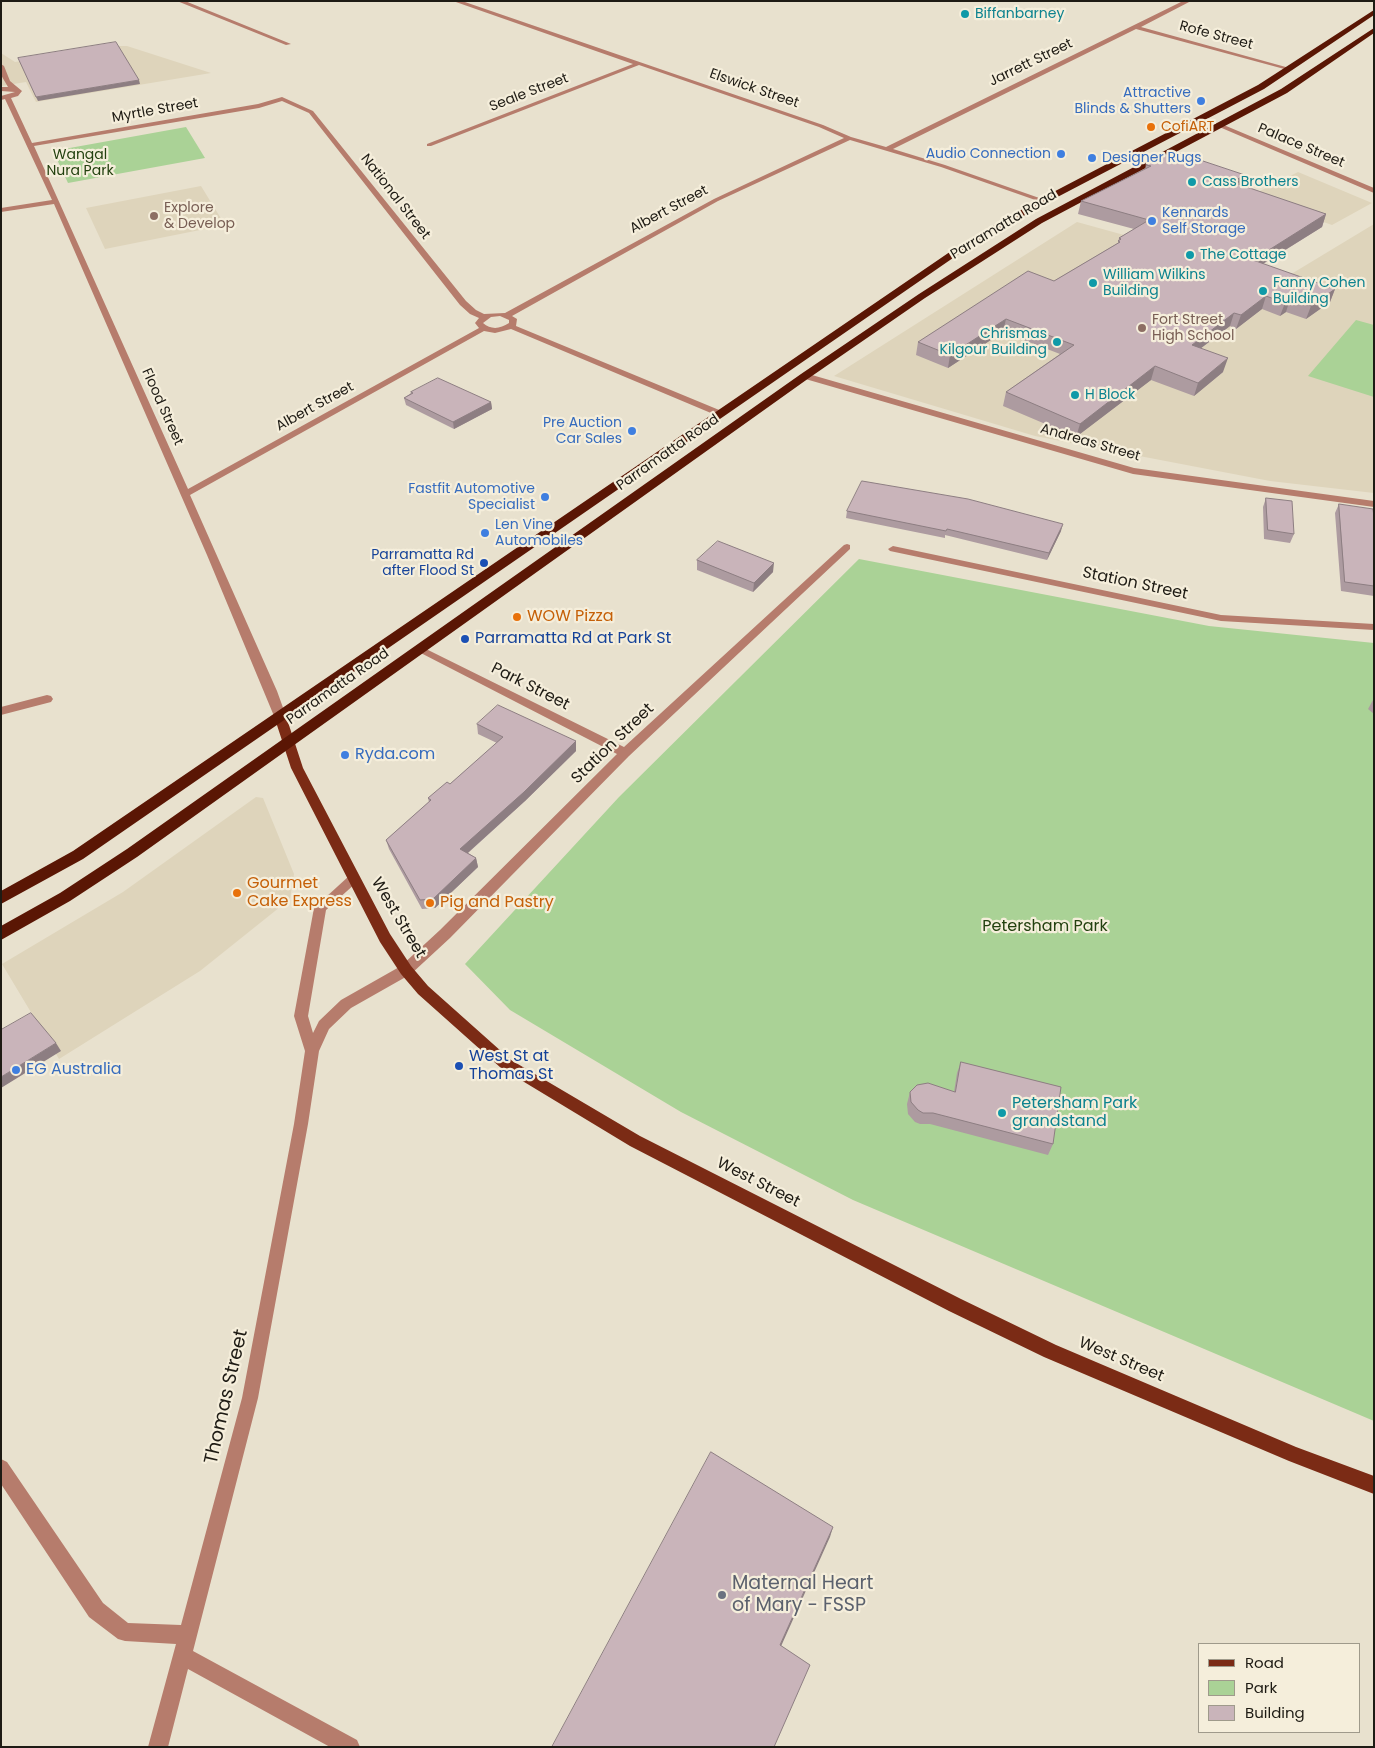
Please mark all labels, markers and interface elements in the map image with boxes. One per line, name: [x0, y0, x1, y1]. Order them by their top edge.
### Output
place label: Biffanbarney: [975, 6, 1064, 22]
marker: Biffanbarney: [959, 8, 971, 20]
street label: Rofe Street: [1177, 18, 1255, 54]
street label: Jarrett Street: [986, 36, 1076, 90]
street label: Elswick Street: [707, 66, 801, 112]
street label: Seale Street: [487, 70, 571, 116]
place label: Attractive Blinds & Shutters: [1074, 85, 1191, 118]
street label: Myrtle Street: [111, 95, 199, 127]
marker: Attractive Blinds & Shutters: [1195, 95, 1207, 107]
place label: CofiART: [1161, 119, 1214, 135]
street label: Palace Street: [1255, 120, 1347, 172]
marker: CofiART: [1145, 121, 1157, 133]
place label: Audio Connection: [926, 146, 1051, 162]
park label: Wangal Nura Park: [46, 147, 114, 180]
marker: Audio Connection: [1055, 148, 1067, 160]
place label: Designer Rugs: [1102, 150, 1202, 166]
street label: National Street: [357, 151, 433, 243]
marker: Designer Rugs: [1086, 152, 1098, 164]
place label: Cass Brothers: [1202, 174, 1299, 190]
marker: Cass Brothers: [1186, 176, 1198, 188]
street label: Albert Street: [627, 182, 711, 238]
street label: Parramatta Road: [948, 187, 1060, 263]
place label: Explore & Develop: [164, 200, 235, 232]
place label: Kennards Self Storage: [1162, 205, 1246, 238]
marker: Explore & Develop: [148, 210, 160, 222]
marker: Kennards Self Storage: [1146, 215, 1158, 227]
place label: The Cottage: [1200, 247, 1287, 263]
marker: The Cottage: [1184, 249, 1196, 261]
place label: William Wilkins Building: [1103, 267, 1206, 300]
place label: Fanny Cohen Building: [1273, 275, 1365, 308]
marker: William Wilkins Building: [1087, 277, 1099, 289]
marker: Fanny Cohen Building: [1257, 285, 1269, 297]
place label: Fort Street High School: [1152, 312, 1234, 344]
marker: Fort Street High School: [1136, 322, 1148, 334]
place label: Chrismas Kilgour Building: [940, 326, 1047, 358]
marker: Chrismas Kilgour Building: [1051, 336, 1063, 348]
street label: Flood Street: [138, 366, 186, 448]
street label: Albert Street: [273, 379, 357, 435]
place label: H Block: [1085, 387, 1135, 403]
marker: H Block: [1069, 389, 1081, 401]
street label: Parramatta Road: [614, 411, 722, 495]
place label: Pre Auction Car Sales: [543, 415, 622, 448]
street label: Andreas Street: [1038, 421, 1142, 465]
marker: Pre Auction Car Sales: [626, 425, 638, 437]
place label: Fastfit Automotive Specialist: [408, 481, 535, 514]
marker: Fastfit Automotive Specialist: [539, 491, 551, 503]
place label: Len Vine Automobiles: [495, 517, 583, 550]
marker: Len Vine Automobiles: [479, 527, 491, 539]
place label: Parramatta Rd after Flood St: [371, 547, 474, 580]
marker: Parramatta Rd after Flood St: [478, 557, 490, 569]
street label: Station Street: [1080, 563, 1190, 605]
place label: WOW Pizza: [527, 607, 614, 627]
marker: WOW Pizza: [511, 611, 523, 623]
place label: Parramatta Rd at Park St: [475, 629, 671, 649]
marker: Parramatta Rd at Park St: [459, 633, 471, 645]
street label: Parramatta Road: [284, 645, 392, 729]
street label: Park Street: [488, 659, 572, 715]
street label: Station Street: [568, 700, 658, 788]
place label: Ryda.com: [355, 745, 435, 765]
marker: Ryda.com: [339, 749, 351, 761]
place label: Gourmet Cake Express: [247, 874, 352, 912]
street label: West Street: [366, 874, 430, 962]
marker: Gourmet Cake Express: [231, 887, 243, 899]
place label: Pig and Pastry: [440, 893, 554, 913]
marker: Pig and Pastry: [424, 897, 436, 909]
park label: Petersham Park: [982, 917, 1108, 937]
place label: West St at Thomas St: [469, 1047, 553, 1085]
place label: EG Australia: [26, 1060, 122, 1080]
marker: West St at Thomas St: [453, 1060, 465, 1072]
marker: EG Australia: [10, 1064, 22, 1076]
place label: Petersham Park grandstand: [1012, 1094, 1137, 1132]
marker: Petersham Park grandstand: [996, 1107, 1008, 1119]
street label: West Street: [713, 1154, 803, 1212]
street label: Thomas Street: [200, 1327, 254, 1467]
street label: West Street: [1075, 1333, 1167, 1387]
place label: Maternal Heart of Mary - FSSP: [732, 1573, 874, 1617]
marker: Maternal Heart of Mary - FSSP: [716, 1589, 728, 1601]
legend: [1198, 1643, 1360, 1733]
text: Road: [1245, 1652, 1284, 1673]
text: Park: [1245, 1677, 1277, 1698]
text: Building: [1245, 1702, 1305, 1723]

